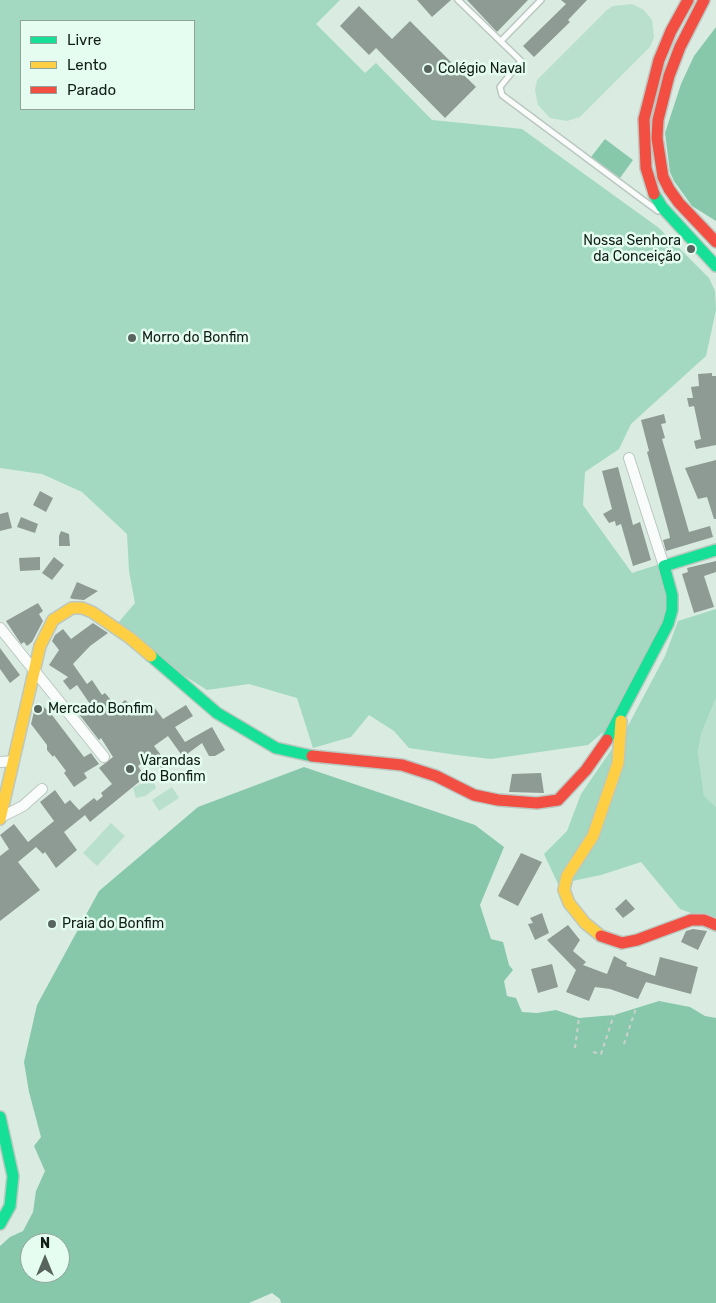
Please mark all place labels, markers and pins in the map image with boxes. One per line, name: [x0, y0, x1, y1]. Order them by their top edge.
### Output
place label: Colégio Naval: [438, 61, 526, 77]
marker: Colégio Naval: [422, 63, 434, 75]
place label: Nossa Senhora da Conceição: [583, 233, 681, 266]
marker: Nossa Senhora da Conceição: [685, 243, 697, 255]
place label: Morro do Bonfim: [142, 330, 249, 346]
marker: Morro do Bonfim: [126, 332, 138, 344]
place label: Mercado Bonfim: [48, 701, 153, 717]
marker: Mercado Bonfim: [32, 703, 44, 715]
place label: Varandas do Bonfim: [140, 753, 206, 786]
marker: Varandas do Bonfim: [124, 763, 136, 775]
place label: Praia do Bonfim: [62, 916, 164, 932]
marker: Praia do Bonfim: [46, 918, 58, 930]

